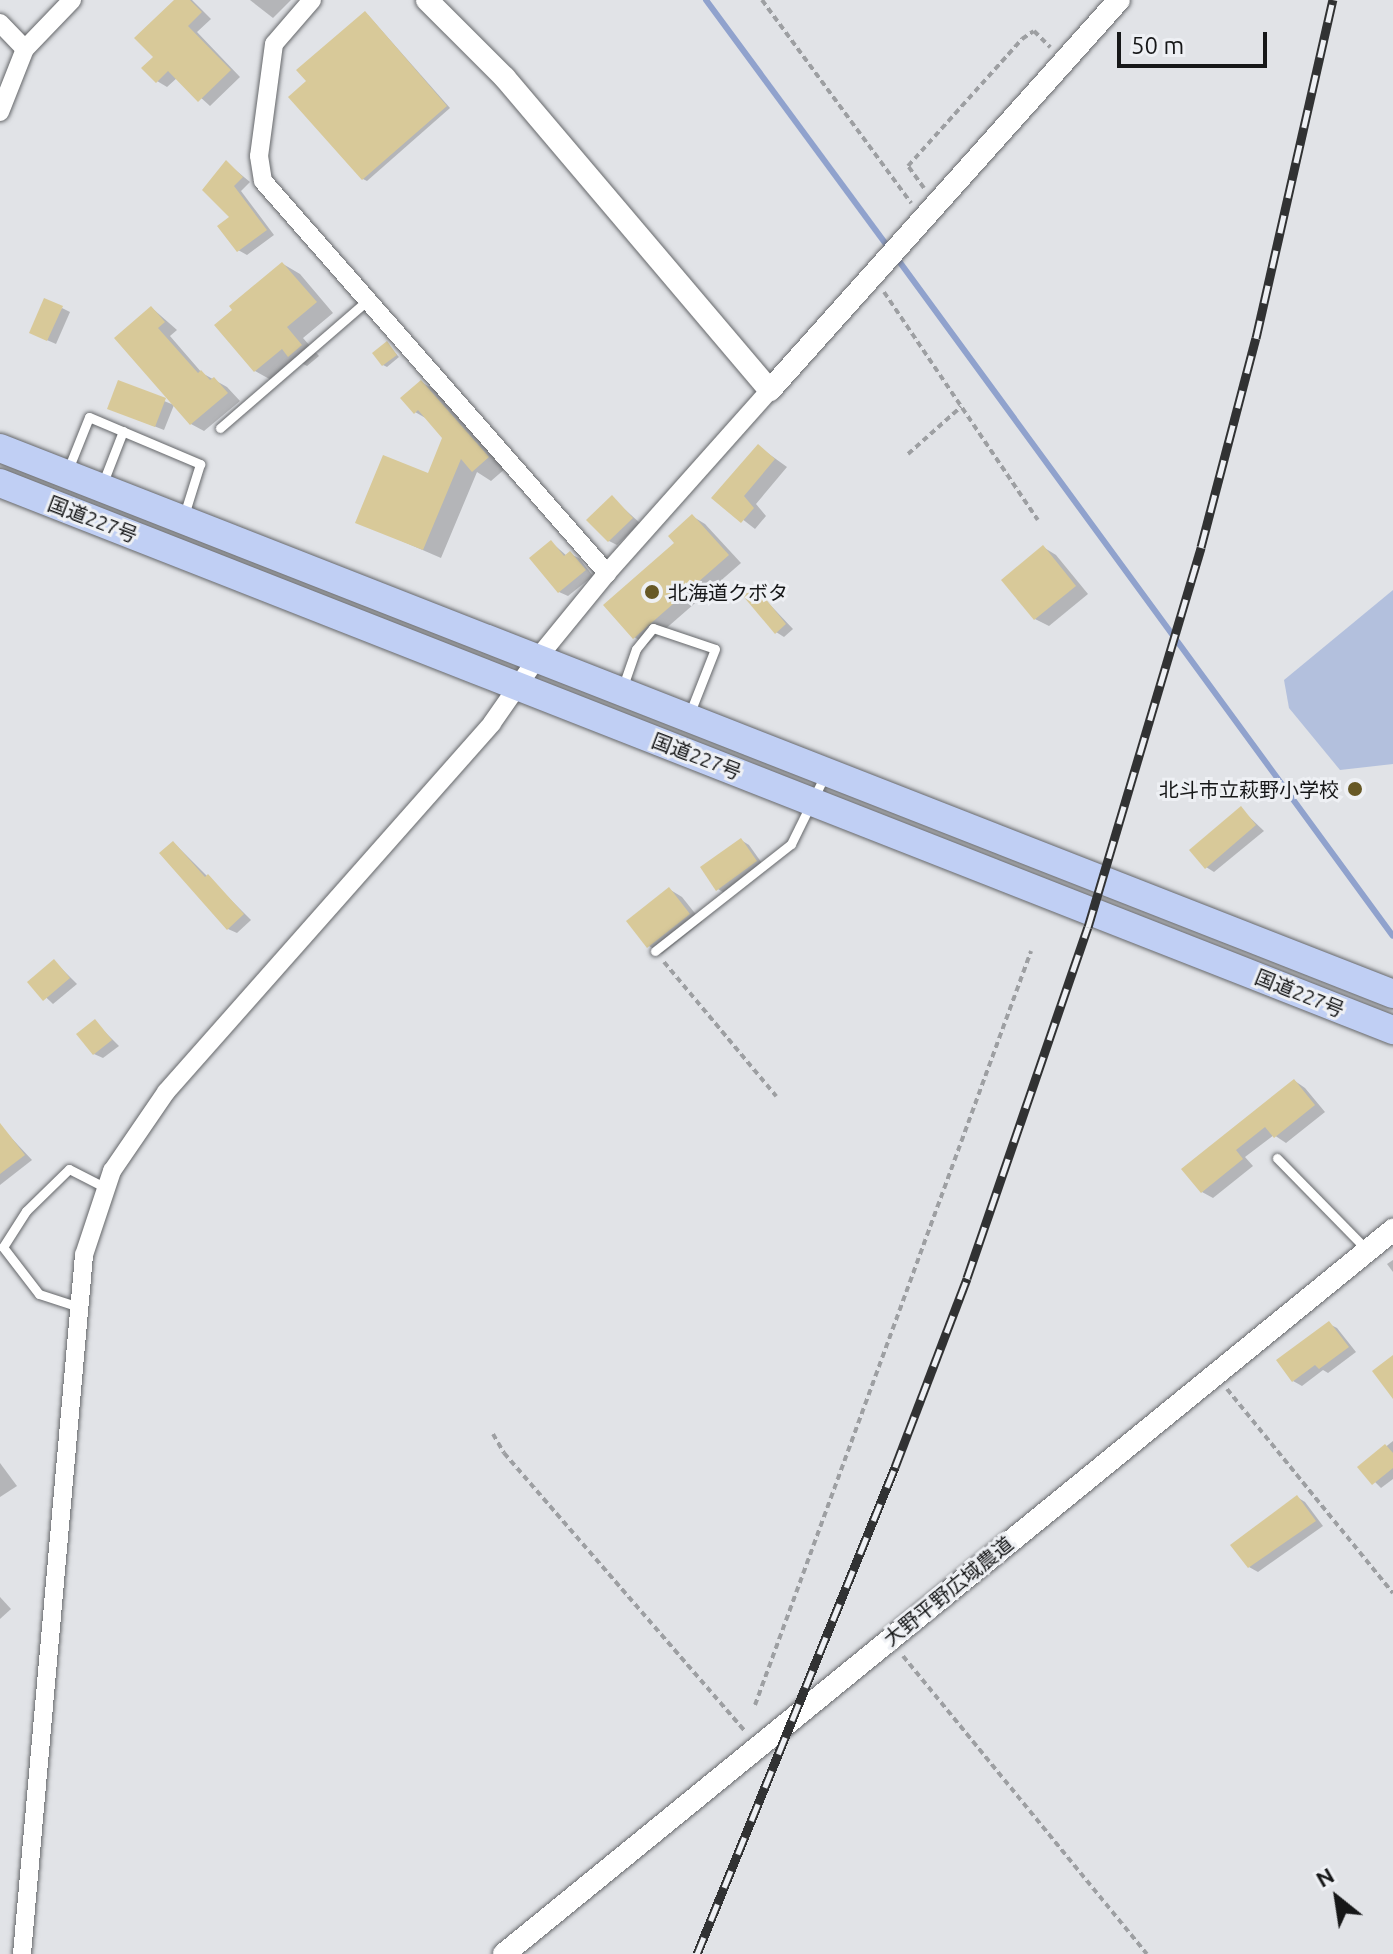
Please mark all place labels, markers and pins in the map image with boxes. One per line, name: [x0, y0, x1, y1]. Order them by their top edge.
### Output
place label: 北海道クボタ: [668, 580, 788, 604]
marker: 北海道クボタ: [643, 583, 661, 601]
place label: 北斗市立萩野小学校: [1159, 777, 1339, 801]
marker: 北斗市立萩野小学校: [1346, 780, 1364, 798]

